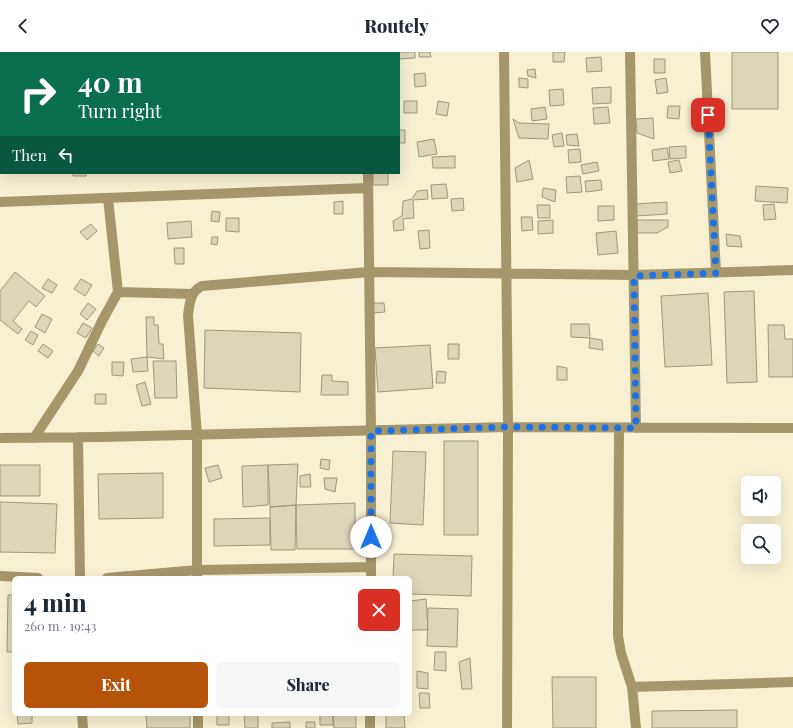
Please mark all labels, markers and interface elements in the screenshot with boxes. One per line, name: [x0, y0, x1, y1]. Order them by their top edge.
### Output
text: Routely: [364, 14, 429, 38]
icon: back: [12, 15, 34, 37]
icon: heart: [759, 15, 781, 37]
text: 40 m: [78, 63, 143, 100]
icon: right: [12, 68, 64, 120]
pin: [691, 98, 725, 132]
text: Turn right: [78, 99, 161, 123]
icon: arrive: [697, 104, 719, 126]
icon: left: [55, 144, 77, 166]
text: Then: [12, 145, 47, 165]
map controls: [741, 476, 781, 564]
button: sound: [741, 476, 781, 516]
position arrow: [350, 516, 392, 558]
button: search: [741, 524, 781, 564]
text: 4 min: [24, 586, 87, 618]
button: close: [358, 589, 400, 631]
text: 260 m · 19:43: [24, 617, 96, 634]
button: Exit: [24, 662, 208, 708]
button: Share: [216, 662, 400, 708]

